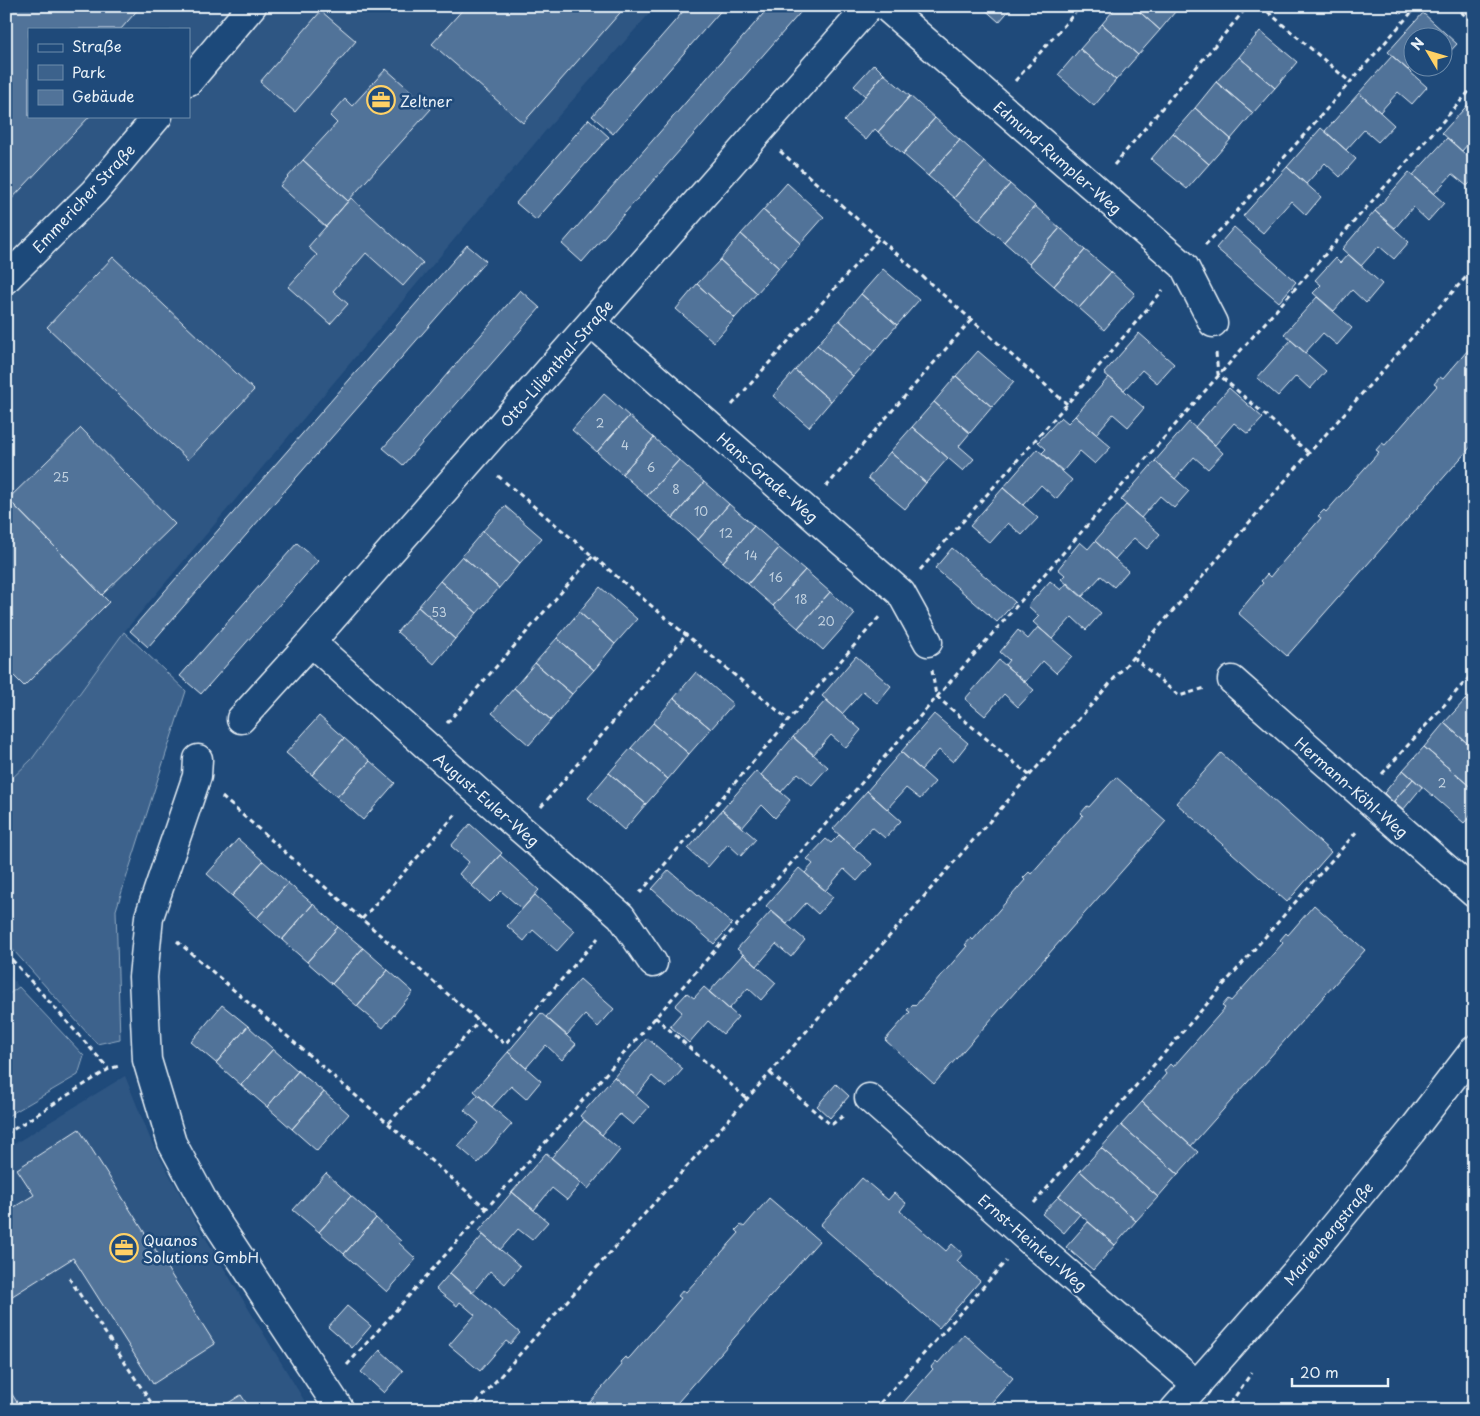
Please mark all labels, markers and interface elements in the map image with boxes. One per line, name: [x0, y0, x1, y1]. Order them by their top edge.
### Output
legend: [28, 28, 190, 118]
north arrow: [1402, 28, 1452, 78]
text: N: [1406, 33, 1429, 55]
text: Straße: [72, 34, 122, 57]
text: Park: [72, 60, 106, 83]
text: Gebäude: [72, 84, 134, 107]
office icon: Zeltner: [366, 85, 396, 115]
place label: Zeltner: [400, 89, 452, 112]
street label: Edmund-Rumpler-Weg: [989, 95, 1127, 219]
street label: Emmericher Straße: [26, 138, 140, 258]
street label: Otto-Lilienthal-Straße: [494, 294, 618, 432]
house number: 2: [596, 414, 604, 432]
street label: Hans-Grade-Weg: [712, 426, 824, 528]
house number: 4: [621, 436, 629, 454]
house number: 6: [647, 458, 655, 476]
house number: 25: [53, 468, 69, 486]
house number: 8: [672, 480, 680, 498]
house number: 10: [694, 502, 708, 520]
house number: 12: [719, 524, 733, 542]
house number: 14: [744, 546, 758, 564]
house number: 16: [769, 568, 783, 586]
house number: 18: [795, 590, 807, 608]
house number: 53: [431, 603, 447, 621]
house number: 20: [817, 612, 835, 630]
street label: Hermann-Köhl-Weg: [1290, 731, 1414, 843]
street label: August-Euler-Weg: [429, 747, 545, 851]
house number: 2: [1438, 774, 1446, 792]
street label: Marienbergstraße: [1278, 1176, 1378, 1290]
street label: Ernst-Heinkel-Weg: [973, 1188, 1093, 1296]
place label: Quanos Solutions GmbH: [143, 1228, 259, 1268]
office icon: Quanos Solutions GmbH: [109, 1233, 139, 1263]
scale bar: [1292, 1356, 1389, 1388]
text: 20 m: [1300, 1360, 1339, 1383]

